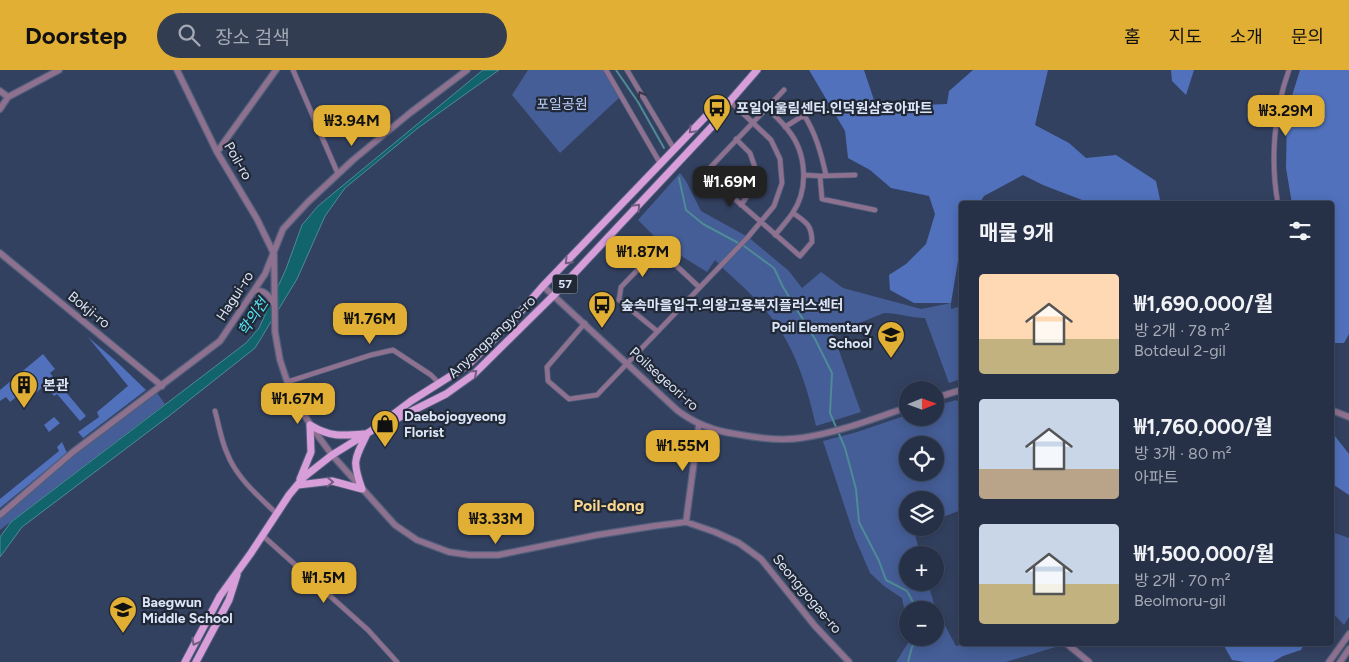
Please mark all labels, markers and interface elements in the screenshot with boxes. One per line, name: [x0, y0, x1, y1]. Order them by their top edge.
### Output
search box: [157, 13, 507, 58]
text: Doorstep: [25, 21, 127, 50]
icon: search: [175, 21, 203, 49]
text: 장소 검색: [215, 26, 290, 49]
text: 홈: [1124, 26, 1141, 48]
text: 지도: [1169, 26, 1202, 48]
text: 소개: [1230, 26, 1263, 48]
text: 문의: [1291, 26, 1324, 48]
one-way arrow: [638, 91, 648, 100]
bus stop icon: 포일어울림센터.인덕원삼호아파트: [702, 93, 732, 132]
pin: ₩3.29M: [1245, 94, 1327, 137]
park label: 포일공원: [536, 96, 588, 113]
place label: 포일어울림센터.인덕원삼호아파트: [736, 100, 933, 117]
text: ₩3.29M: [1259, 101, 1313, 120]
pin: ₩3.94M: [311, 104, 393, 147]
text: ₩3.94M: [324, 111, 380, 130]
one-way arrow: [689, 125, 698, 134]
street label: Poil-ro: [220, 139, 256, 183]
pin: ₩1.69M: [689, 166, 771, 208]
text: ₩1.69M: [704, 172, 756, 191]
one-way arrow: [631, 204, 640, 213]
icon: filters: [1286, 217, 1314, 245]
text: 매물 9개: [979, 220, 1054, 245]
pin: ₩1.87M: [602, 236, 684, 278]
text: ₩1.87M: [617, 242, 669, 261]
one-way arrow: [565, 255, 574, 264]
street label: Hagui-ro: [213, 268, 257, 324]
road number: 57: [552, 274, 578, 293]
street label: Bokji-ro: [65, 288, 113, 332]
bus stop icon: 숲속마을입구.의왕고용복지플러스센터: [587, 290, 617, 329]
text: ₩1,690,000/월: [1134, 291, 1273, 316]
street label: Anyangpangyo-ro: [445, 292, 539, 382]
water label: 학의천: [234, 293, 273, 339]
icon: home: [1019, 294, 1079, 354]
place label: 숲속마을입구.의왕고용복지플러스센터: [621, 297, 843, 314]
pin: ₩1.76M: [329, 302, 411, 345]
text: ₩1.76M: [344, 309, 396, 328]
place label: Poil Elementary School: [771, 319, 873, 352]
school or university icon: Poil Elementary School: [876, 320, 906, 359]
text: 방 2개 · 78 m²: [1134, 321, 1230, 340]
text: Botdeul 2-gil: [1134, 341, 1226, 360]
street label: Poilsegeori-ro: [626, 343, 702, 415]
building icon: 본관: [9, 370, 39, 409]
one-way arrow: [468, 371, 477, 379]
place label: 본관: [43, 377, 69, 394]
north arrow: [899, 381, 944, 426]
map controls: [899, 381, 944, 646]
pin: ₩1.67M: [257, 382, 339, 425]
text: ₩1.67M: [272, 389, 324, 408]
place label: Daebojogyeong Florist: [404, 408, 506, 441]
shop icon: Daebojogyeong Florist: [370, 409, 400, 448]
text: ₩1,760,000/월: [1134, 414, 1273, 439]
icon: home: [1019, 419, 1079, 479]
pin: ₩1.55M: [642, 430, 724, 472]
text: ₩1.55M: [657, 436, 709, 455]
button: locate: [899, 436, 944, 481]
text: 방 3개 · 80 m²: [1134, 444, 1232, 463]
text: 아파트: [1134, 468, 1178, 487]
one-way arrow: [327, 477, 335, 487]
button: layers: [899, 491, 944, 536]
district label: Poil-dong: [574, 496, 644, 515]
pin: ₩3.33M: [455, 502, 537, 545]
text: ₩3.33M: [469, 509, 523, 528]
text: ₩1,500,000/월: [1134, 541, 1275, 566]
icon: home: [1019, 544, 1079, 604]
button: +: [899, 546, 944, 591]
street label: Seonggogae-ro: [769, 551, 845, 637]
pin: ₩1.5M: [289, 562, 359, 604]
text: ₩1.5M: [302, 568, 346, 587]
text: 방 2개 · 70 m²: [1134, 571, 1231, 590]
text: Beolmoru-gil: [1134, 591, 1226, 610]
place label: Baegwun Middle School: [142, 594, 233, 627]
school or university icon: Baegwun Middle School: [108, 595, 138, 634]
button: −: [899, 601, 944, 646]
one-way arrow: [192, 637, 202, 646]

